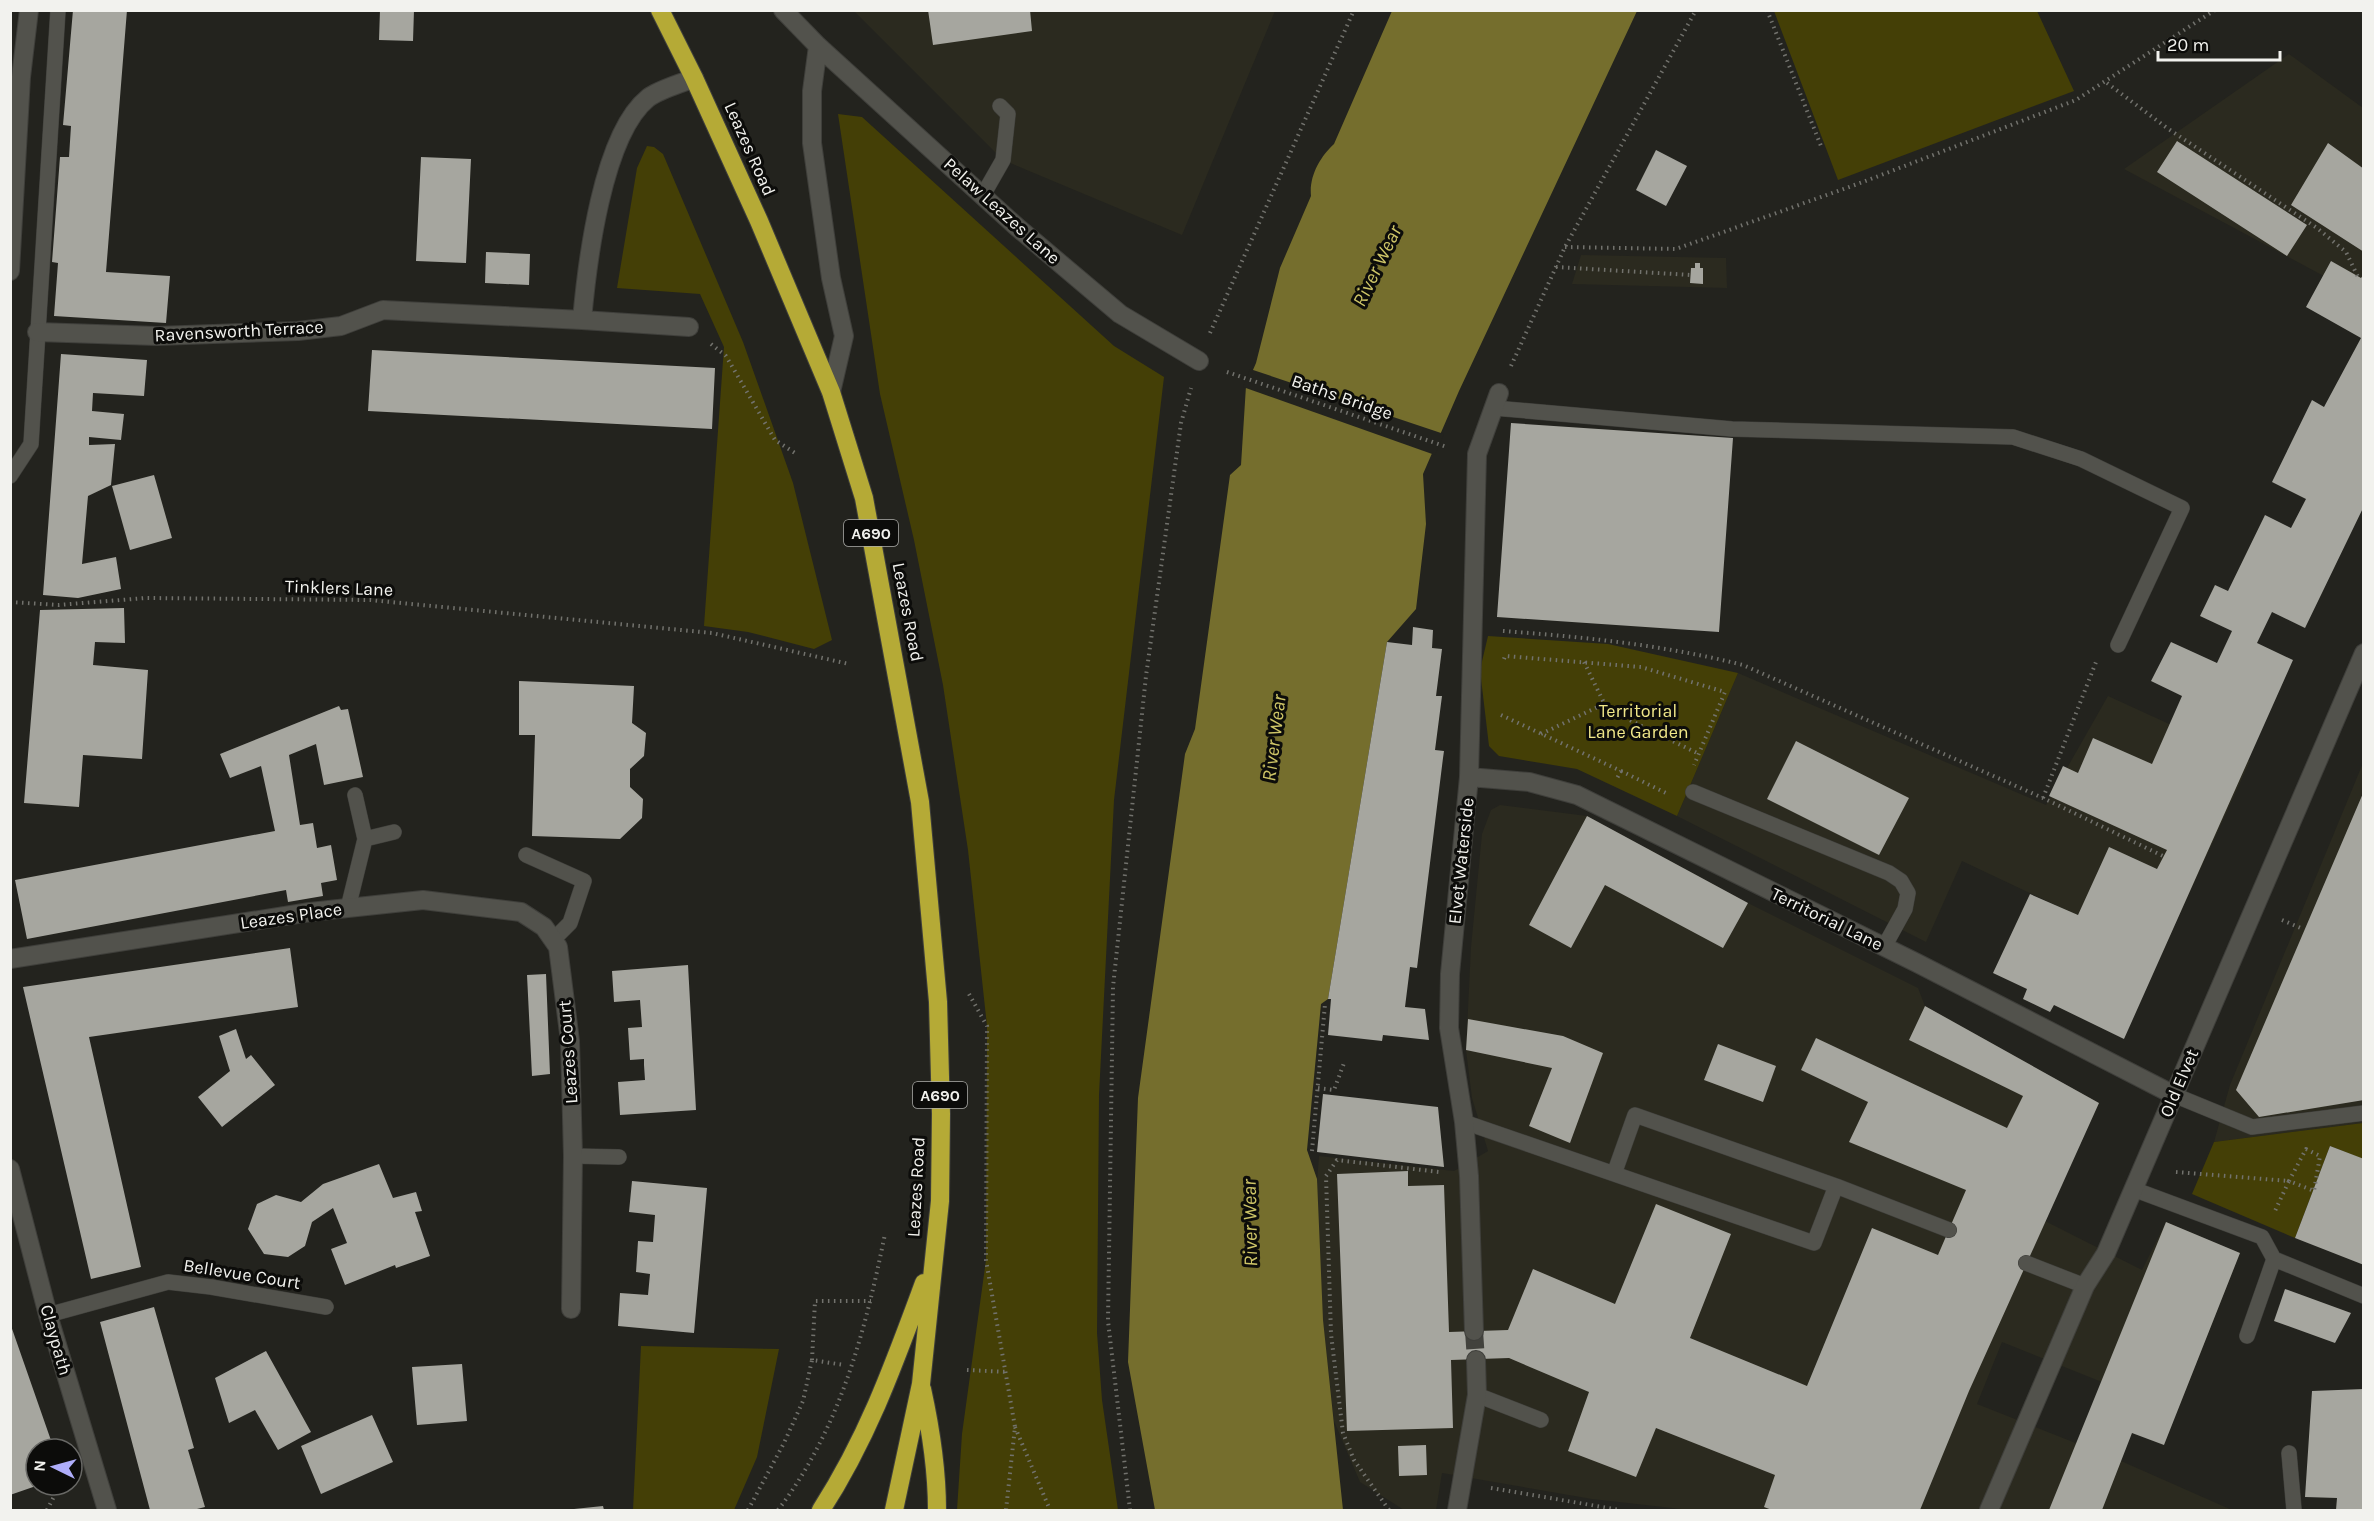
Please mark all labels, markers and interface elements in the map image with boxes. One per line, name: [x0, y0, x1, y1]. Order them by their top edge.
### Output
scale bar: [2158, 24, 2280, 62]
text: 20 m: [2167, 34, 2209, 56]
street label: Leazes Road: [720, 99, 780, 199]
street label: Pelaw Leazes Lane: [939, 153, 1065, 269]
water label: River Wear: [1347, 221, 1407, 310]
street label: Ravensworth Terrace: [154, 316, 324, 346]
street label: Baths Bridge: [1288, 369, 1396, 425]
road number: A690: [844, 520, 898, 546]
street label: Leazes Road: [888, 561, 928, 663]
street label: Tinklers Lane: [284, 575, 394, 601]
water label: River Wear: [1257, 692, 1291, 783]
park label: Territorial Lane Garden: [1587, 700, 1689, 743]
street label: Elvet Waterside: [1443, 797, 1479, 925]
street label: Territorial Lane: [1768, 882, 1886, 956]
street label: Leazes Place: [239, 898, 343, 934]
street label: Leazes Court: [553, 999, 583, 1105]
street label: Old Elvet: [2155, 1045, 2203, 1120]
road number: A690: [913, 1082, 967, 1108]
street label: Leazes Road: [902, 1136, 930, 1238]
water label: River Wear: [1238, 1178, 1262, 1267]
street label: Bellevue Court: [182, 1254, 302, 1294]
street label: Claypath: [35, 1302, 77, 1378]
north arrow: [24, 1437, 84, 1497]
text: N: [30, 1459, 50, 1472]

